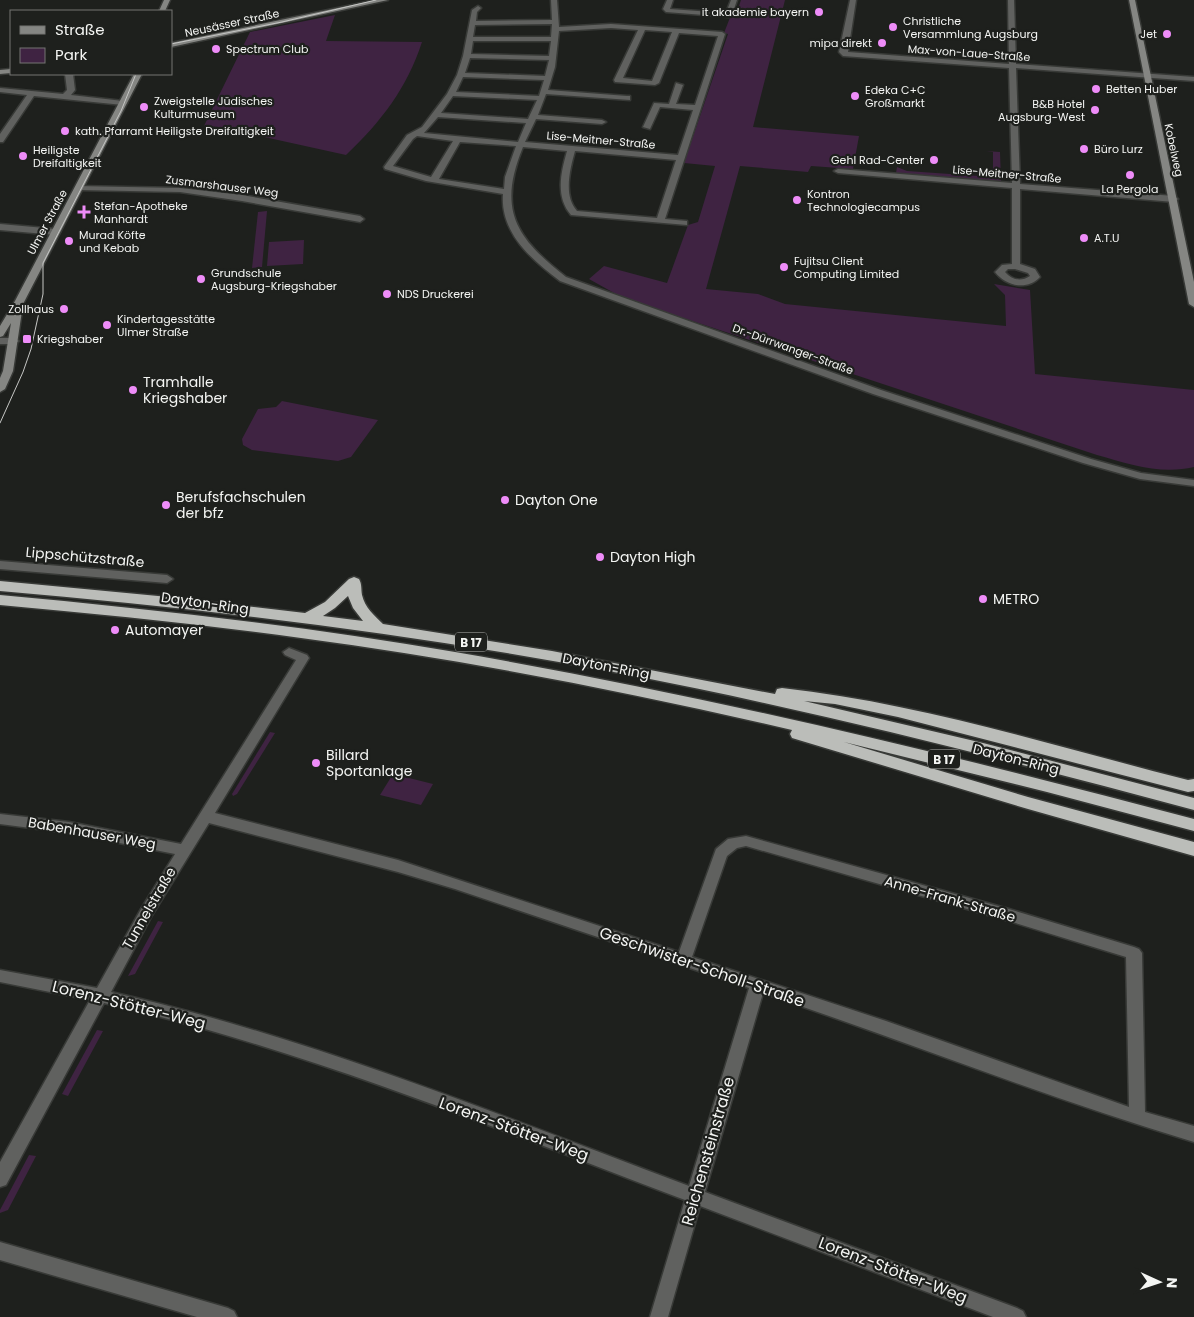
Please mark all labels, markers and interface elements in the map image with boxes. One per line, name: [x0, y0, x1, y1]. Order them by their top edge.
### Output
place label: it akademie bayern: [702, 4, 809, 20]
street label: Neusässer Straße: [183, 5, 281, 41]
marker: it akademie bayern: [813, 6, 825, 18]
legend: [10, 10, 172, 75]
place label: Christliche Versammlung Augsburg: [903, 13, 1038, 42]
text: Straße: [55, 19, 105, 40]
marker: Christliche Versammlung Augsburg: [887, 21, 899, 33]
place label: Jet: [1140, 26, 1157, 42]
marker: Jet: [1161, 28, 1173, 40]
place label: mipa direkt: [809, 35, 872, 51]
marker: mipa direkt: [876, 37, 888, 49]
place label: Spectrum Club: [226, 41, 308, 57]
street label: Max-von-Laue-Straße: [907, 41, 1031, 65]
marker: Spectrum Club: [210, 43, 222, 55]
text: Park: [55, 44, 87, 65]
place label: Betten Huber: [1106, 81, 1177, 97]
place label: Edeka C+C Großmarkt: [865, 82, 925, 111]
marker: Betten Huber: [1090, 83, 1102, 95]
marker: Edeka C+C Großmarkt: [849, 90, 861, 102]
place label: Zweigstelle Jüdisches Kulturmuseum: [154, 93, 273, 122]
place label: B&B Hotel Augsburg-West: [998, 96, 1085, 125]
marker: Zweigstelle Jüdisches Kulturmuseum: [138, 101, 150, 113]
marker: B&B Hotel Augsburg-West: [1089, 104, 1101, 116]
street label: Kobelweg: [1161, 122, 1187, 178]
place label: kath. Pfarramt Heiligste Dreifaltigkeit: [75, 123, 274, 139]
marker: kath. Pfarramt Heiligste Dreifaltigkeit: [59, 125, 71, 137]
street label: Lise-Meitner-Straße: [546, 127, 656, 153]
place label: Büro Lurz: [1094, 141, 1143, 157]
place label: Heiligste Dreifaltigkeit: [33, 142, 102, 171]
marker: Büro Lurz: [1078, 143, 1090, 155]
marker: Heiligste Dreifaltigkeit: [17, 150, 29, 162]
place label: Gehl Rad-Center: [831, 152, 924, 168]
marker: Gehl Rad-Center: [928, 154, 940, 166]
street label: Lise-Meitner-Straße: [952, 161, 1062, 187]
marker: La Pergola: [1124, 169, 1136, 181]
street label: Zusmarshauser Weg: [165, 171, 279, 201]
place label: La Pergola: [1101, 181, 1159, 197]
street label: Ulmer Straße: [23, 186, 71, 257]
place label: Kontron Technologiecampus: [807, 186, 920, 215]
marker: Kontron Technologiecampus: [791, 194, 803, 206]
place label: Stefan-Apotheke Manhardt: [94, 198, 188, 227]
marker: Stefan-Apotheke Manhardt: [78, 206, 90, 218]
place label: Murad Köfte und Kebab: [79, 227, 146, 256]
place label: A.T.U: [1094, 230, 1119, 246]
marker: A.T.U: [1078, 232, 1090, 244]
marker: Murad Köfte und Kebab: [63, 235, 75, 247]
place label: Fujitsu Client Computing Limited: [794, 253, 899, 282]
marker: Fujitsu Client Computing Limited: [778, 261, 790, 273]
place label: Grundschule Augsburg-Kriegshaber: [211, 265, 337, 294]
marker: Grundschule Augsburg-Kriegshaber: [195, 273, 207, 285]
place label: NDS Druckerei: [397, 286, 474, 302]
marker: NDS Druckerei: [381, 288, 393, 300]
place label: Zollhaus: [8, 301, 54, 317]
marker: Zollhaus: [58, 303, 70, 315]
place label: Kindertagesstätte Ulmer Straße: [117, 311, 215, 340]
marker: Kindertagesstätte Ulmer Straße: [101, 319, 113, 331]
street label: Dr.-Dürrwanger-Straße: [730, 320, 856, 378]
place label: Kriegshaber: [37, 331, 103, 347]
marker: Kriegshaber: [21, 333, 33, 345]
place label: Tramhalle Kriegshaber: [143, 372, 227, 408]
marker: Tramhalle Kriegshaber: [127, 384, 139, 396]
place label: Berufsfachschulen der bfz: [176, 487, 306, 523]
place label: Dayton One: [515, 490, 598, 510]
marker: Dayton One: [499, 494, 511, 506]
marker: Berufsfachschulen der bfz: [160, 499, 172, 511]
street label: Lippschützstraße: [25, 542, 145, 572]
place label: Dayton High: [610, 547, 696, 567]
marker: Dayton High: [594, 551, 606, 563]
street label: Dayton-Ring: [160, 587, 250, 619]
place label: METRO: [993, 589, 1039, 609]
marker: METRO: [977, 593, 989, 605]
place label: Automayer: [125, 620, 203, 640]
marker: Automayer: [109, 624, 121, 636]
road number: B 17: [455, 632, 487, 652]
street label: Dayton-Ring: [561, 648, 651, 684]
street label: Dayton-Ring: [971, 739, 1061, 779]
place label: Billard Sportanlage: [326, 745, 413, 781]
road number: B 17: [928, 750, 960, 769]
marker: Billard Sportanlage: [310, 757, 322, 769]
street label: Babenhauser Weg: [27, 812, 157, 854]
street label: Tunnelstraße: [117, 863, 181, 953]
street label: Anne-Frank-Straße: [882, 871, 1018, 927]
street label: Geschwister-Scholl-Straße: [596, 921, 808, 1013]
street label: Lorenz-Stötter-Weg: [50, 975, 208, 1035]
street label: Reichensteinstraße: [676, 1074, 740, 1228]
street label: Lorenz-Stötter-Weg: [436, 1091, 592, 1167]
street label: Lorenz-Stötter-Weg: [815, 1231, 971, 1309]
north arrow: [1134, 1257, 1184, 1307]
text: N: [1162, 1277, 1182, 1288]

